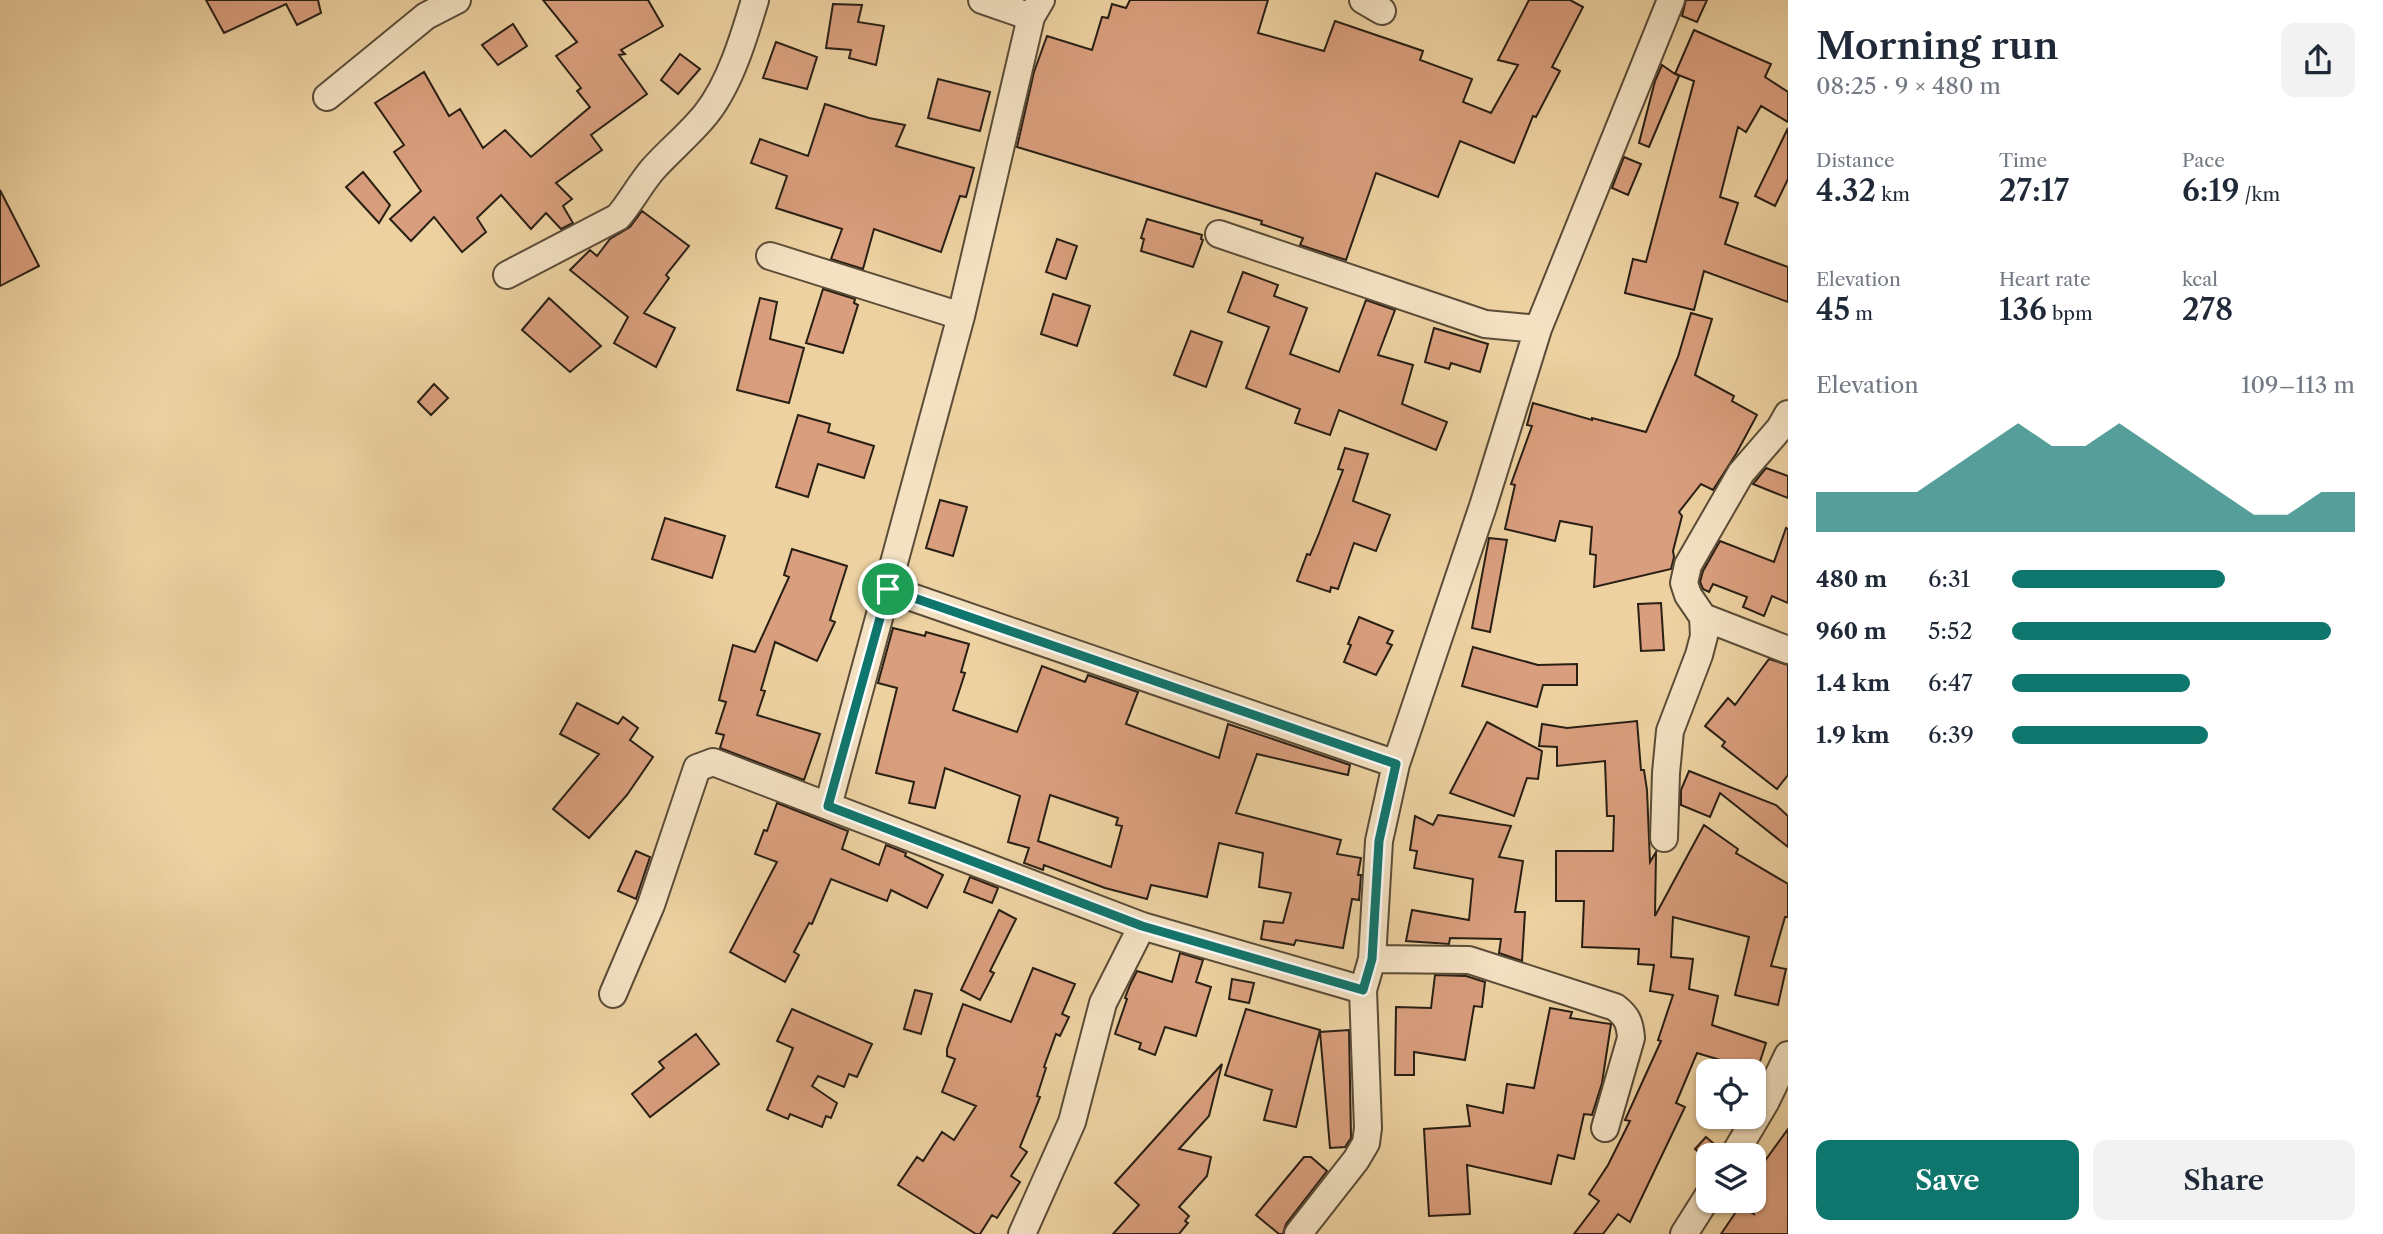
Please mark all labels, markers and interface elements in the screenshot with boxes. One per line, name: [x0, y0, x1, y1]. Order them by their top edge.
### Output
text: Morning run: [1816, 22, 2059, 69]
button: share: [2281, 23, 2355, 97]
text: 08:25 · 9 × 480 m: [1816, 72, 2001, 100]
text: Distance: [1816, 149, 1895, 172]
text: Time: [1999, 149, 2047, 172]
text: Pace: [2182, 149, 2225, 172]
text: 4.32: [1816, 172, 1876, 209]
text: 27:17: [1999, 172, 2069, 209]
text: 6:19: [2182, 172, 2240, 209]
text: km: [1876, 183, 1910, 206]
text: /km: [2240, 183, 2280, 206]
text: Elevation: [1816, 268, 1901, 291]
text: Heart rate: [1999, 268, 2091, 291]
text: kcal: [2182, 268, 2218, 291]
text: 45: [1816, 291, 1850, 328]
text: 136: [1999, 291, 2047, 328]
text: 278: [2182, 291, 2233, 328]
text: m: [1850, 302, 1873, 325]
text: bpm: [2047, 302, 2093, 325]
text: Elevation: [1816, 371, 1919, 399]
text: 109–113 m: [2241, 371, 2355, 399]
pin: [858, 559, 918, 619]
text: 480 m: [1816, 565, 1887, 593]
text: 6:31: [1928, 565, 1970, 593]
icon: arrive: [869, 570, 907, 608]
text: 960 m: [1816, 617, 1887, 645]
text: 5:52: [1928, 617, 1973, 645]
text: 1.4 km: [1816, 669, 1890, 697]
text: 6:47: [1928, 669, 1973, 697]
text: 1.9 km: [1816, 721, 1890, 749]
text: 6:39: [1928, 721, 1974, 749]
map controls: [1696, 1059, 1766, 1213]
button: locate: [1696, 1059, 1766, 1129]
button: Save: [1816, 1140, 2079, 1220]
button: Share: [2093, 1140, 2355, 1220]
button: layers: [1696, 1143, 1766, 1213]

